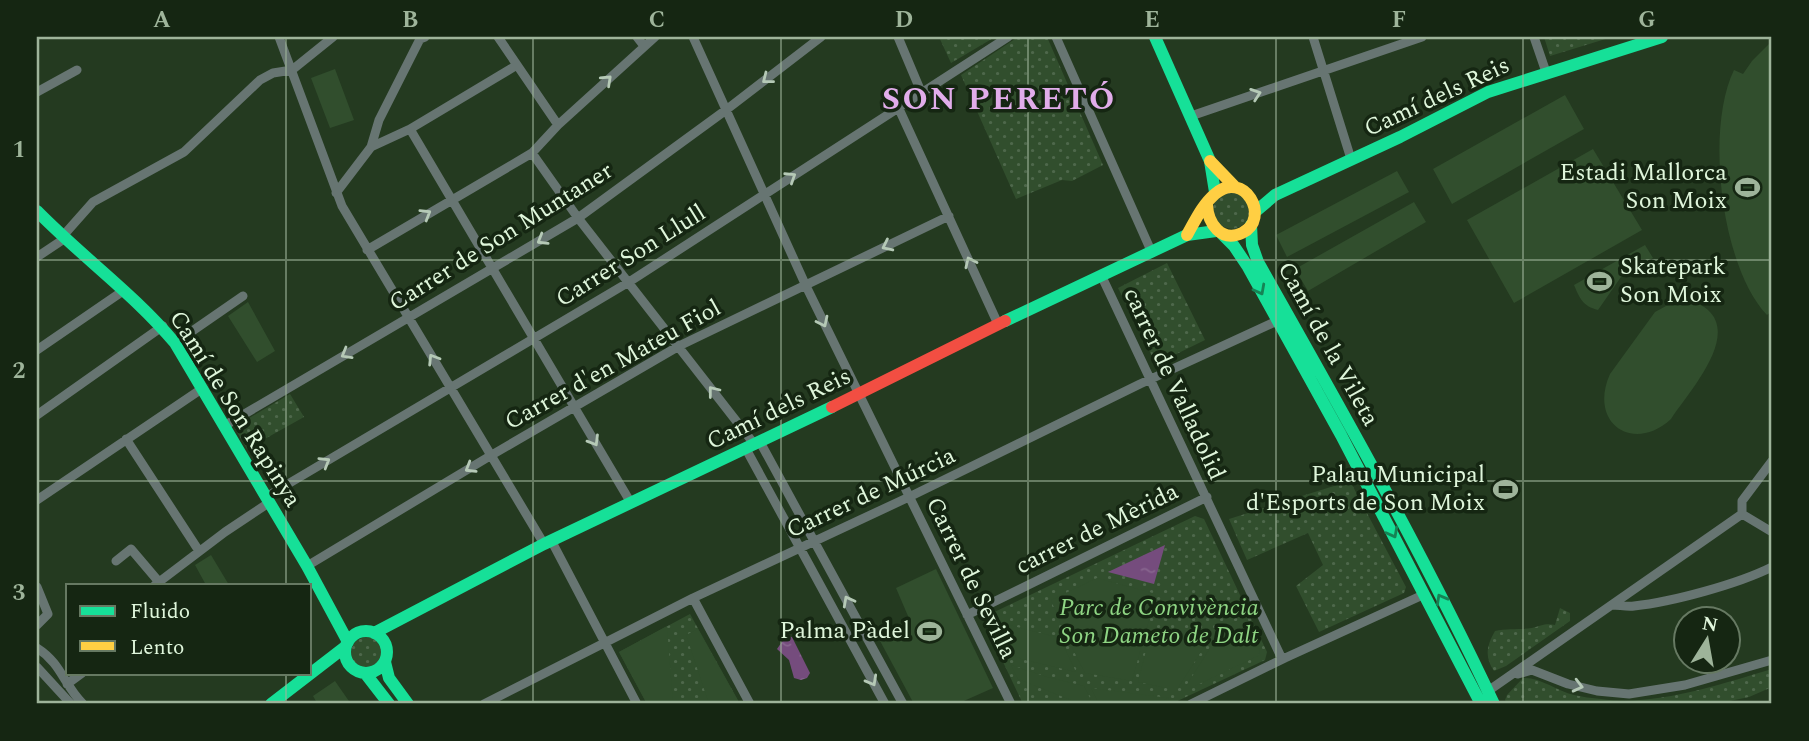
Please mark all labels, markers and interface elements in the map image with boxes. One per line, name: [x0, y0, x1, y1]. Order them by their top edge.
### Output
text: A: [153, 3, 171, 38]
text: B: [402, 3, 418, 38]
text: C: [649, 3, 665, 38]
text: D: [895, 3, 913, 38]
text: E: [1144, 3, 1160, 38]
text: F: [1392, 3, 1406, 38]
text: G: [1638, 3, 1656, 38]
street label: Camí dels Reis: [1358, 48, 1516, 146]
one-way arrow: [762, 70, 774, 83]
district label: SON PERETÓ: [882, 75, 1116, 124]
one-way arrow: [599, 76, 612, 88]
one-way arrow: [1249, 88, 1261, 102]
text: 1: [13, 133, 25, 168]
street label: Carrer de Son Muntaner: [382, 153, 620, 321]
place label: Estadi Mallorca Son Moix: [1560, 155, 1727, 219]
one-way arrow: [783, 173, 796, 186]
sports icon: Estadi Mallorca Son Moix: [1733, 173, 1761, 201]
street label: Carrer Son Llull: [549, 195, 713, 317]
one-way arrow: [418, 210, 431, 223]
one-way arrow: [537, 231, 550, 244]
one-way arrow: [882, 238, 894, 252]
place label: Skatepark Son Moix: [1620, 249, 1726, 313]
street label: Camí de la Vileta: [1268, 255, 1388, 433]
one-way arrow: [964, 257, 978, 269]
sports icon: Skatepark Son Moix: [1586, 267, 1614, 295]
street label: carrer de Valladolid: [1114, 282, 1234, 486]
one-way arrow: [1252, 283, 1265, 296]
street label: Carrer d'en Mateu Fiol: [498, 290, 728, 440]
street label: Camí de Son Rapinya: [160, 303, 310, 515]
one-way arrow: [815, 315, 829, 327]
one-way arrow: [340, 346, 353, 359]
text: 2: [13, 354, 26, 389]
one-way arrow: [428, 354, 441, 367]
street label: Camí dels Reis: [701, 358, 857, 460]
one-way arrow: [709, 386, 722, 398]
one-way arrow: [586, 433, 599, 446]
street label: Carrer de Múrcia: [780, 438, 962, 548]
one-way arrow: [317, 457, 330, 470]
place label: Palau Municipal d'Esports de Son Moix: [1246, 457, 1485, 521]
one-way arrow: [465, 459, 478, 472]
street label: carrer de Mèrida: [1009, 474, 1185, 584]
sports icon: Palau Municipal d'Esports de Son Moix: [1491, 475, 1519, 503]
street label: Carrer de Sevilla: [916, 491, 1026, 665]
one-way arrow: [1384, 526, 1398, 538]
text: 3: [13, 576, 26, 611]
legend: [66, 584, 312, 674]
park label: Parc de Convivència Son Dameto de Dalt: [1059, 590, 1259, 654]
one-way arrow: [1436, 594, 1449, 606]
text: Fluido: [130, 596, 190, 628]
one-way arrow: [842, 596, 856, 608]
north arrow: [1672, 604, 1742, 674]
text: N: [1700, 609, 1720, 640]
place label: Palma Pàdel: [780, 613, 910, 649]
sports icon: Palma Pàdel: [916, 617, 944, 645]
text: Lento: [130, 632, 184, 664]
one-way arrow: [864, 674, 877, 686]
one-way arrow: [1571, 678, 1583, 692]

